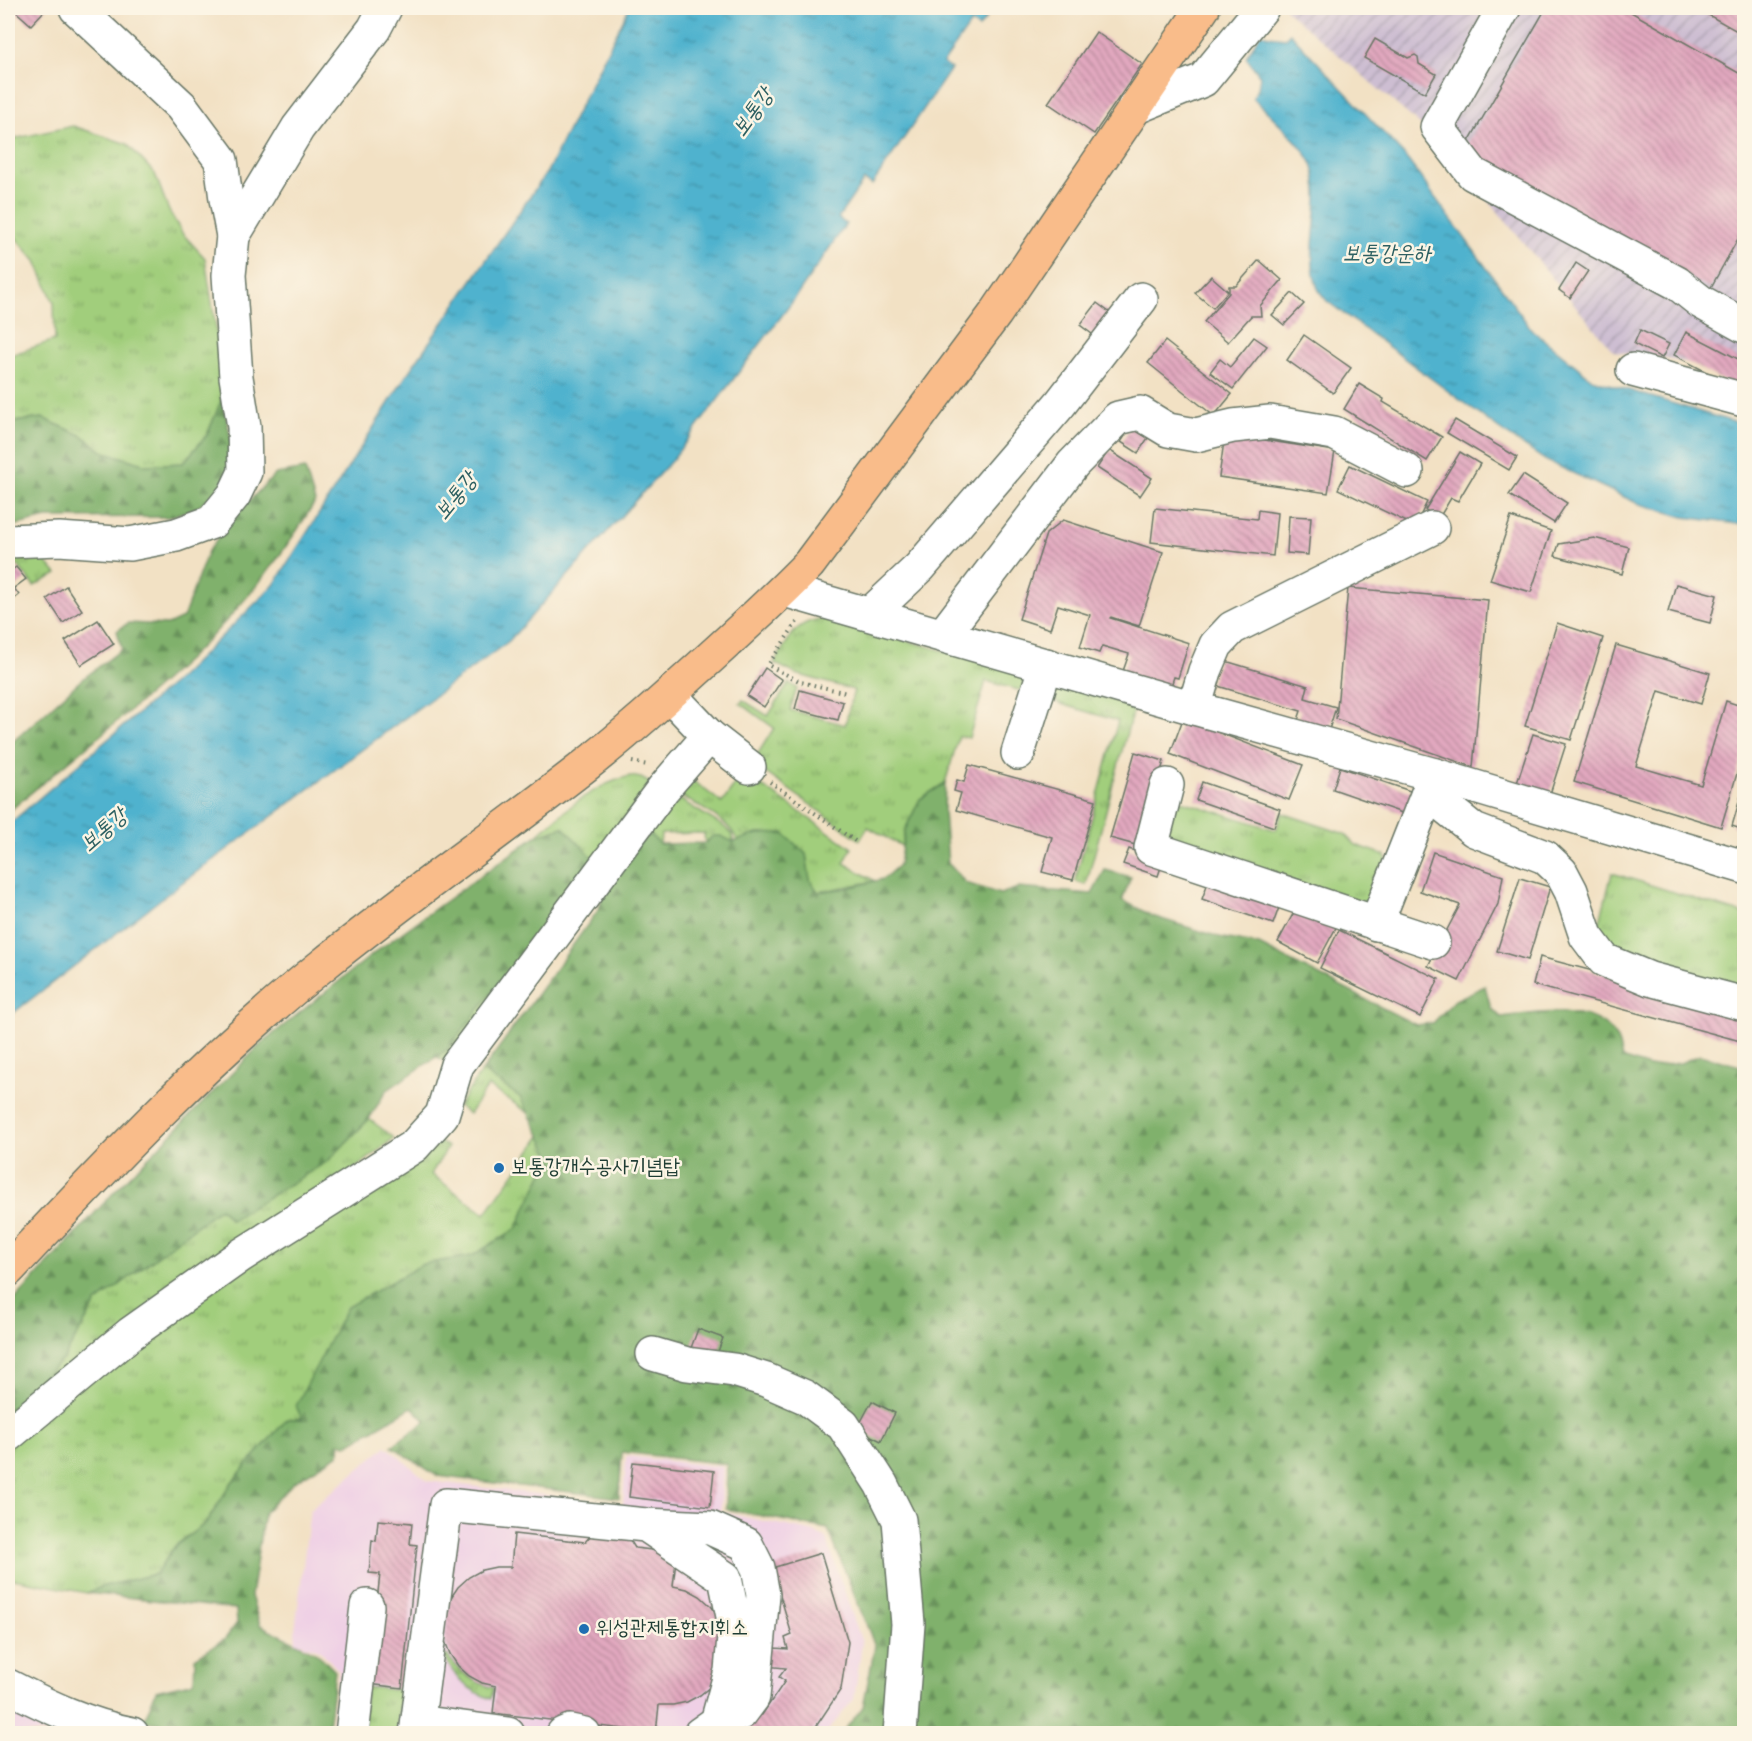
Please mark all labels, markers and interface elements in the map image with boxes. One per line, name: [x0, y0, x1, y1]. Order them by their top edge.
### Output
water label: 보통강: [725, 80, 784, 144]
water label: 보통강운하: [1343, 239, 1433, 271]
water label: 보통강: [428, 465, 488, 528]
water label: 보통강: [74, 800, 137, 860]
place label: 보통강개수공사기념탑: [511, 1153, 680, 1183]
marker: 보통강개수공사기념탑: [492, 1161, 506, 1175]
place label: 위성관제통합지휘소: [596, 1614, 748, 1644]
marker: 위성관제통합지휘소: [577, 1622, 591, 1636]

